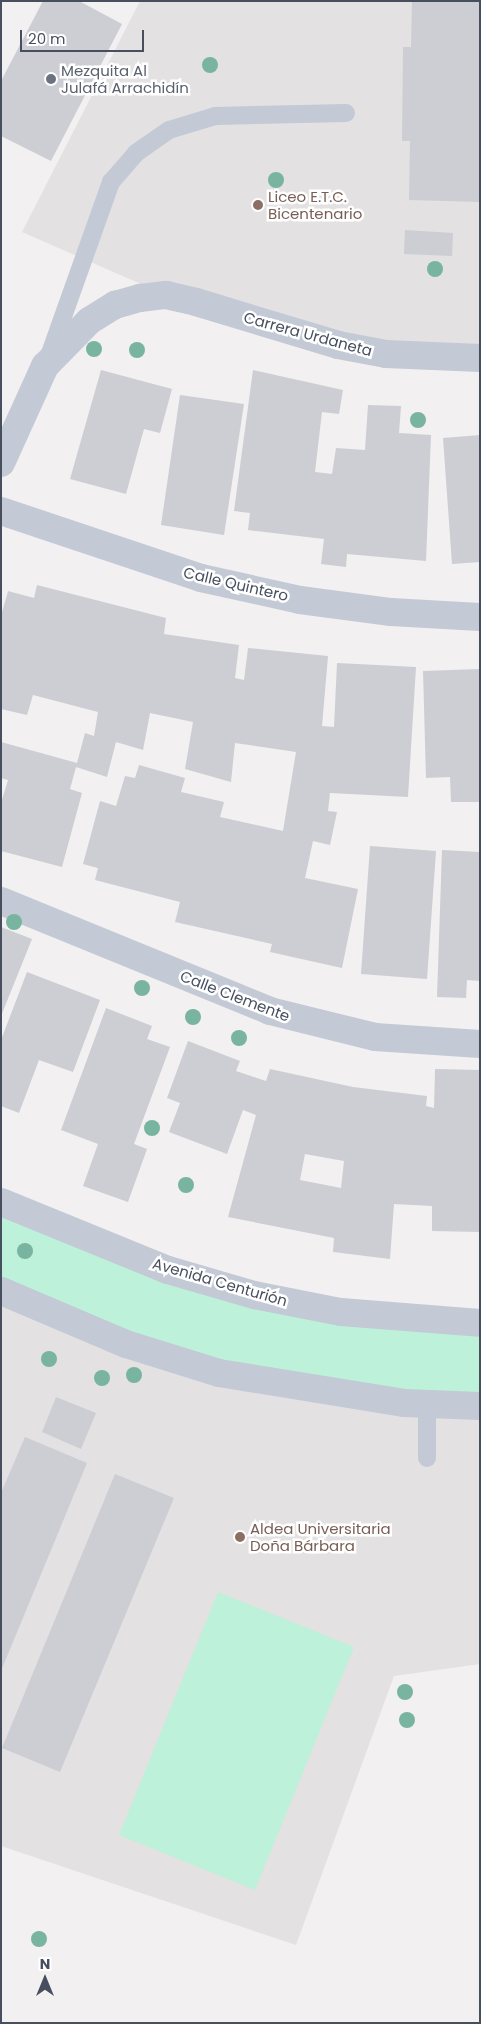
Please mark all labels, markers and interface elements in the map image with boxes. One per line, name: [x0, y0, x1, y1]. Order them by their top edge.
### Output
scale bar: [22, 20, 146, 52]
text: 20 m: [28, 28, 66, 49]
place label: Mezquita Al Julafá Arrachidín: [61, 61, 189, 96]
marker: Mezquita Al Julafá Arrachidín: [45, 73, 57, 85]
place label: Liceo E.T.C. Bicentenario: [268, 187, 362, 222]
marker: Liceo E.T.C. Bicentenario: [252, 199, 264, 211]
street label: Carrera Urdaneta: [242, 308, 374, 360]
street label: Calle Quintero: [182, 563, 290, 605]
street label: Calle Clemente: [178, 967, 292, 1025]
street label: Avenida Centurión: [151, 1254, 289, 1310]
place label: Aldea Universitaria Doña Bárbara: [250, 1519, 391, 1554]
marker: Aldea Universitaria Doña Bárbara: [234, 1531, 246, 1543]
north arrow: [20, 1954, 70, 2004]
text: N: [40, 1954, 50, 1974]

